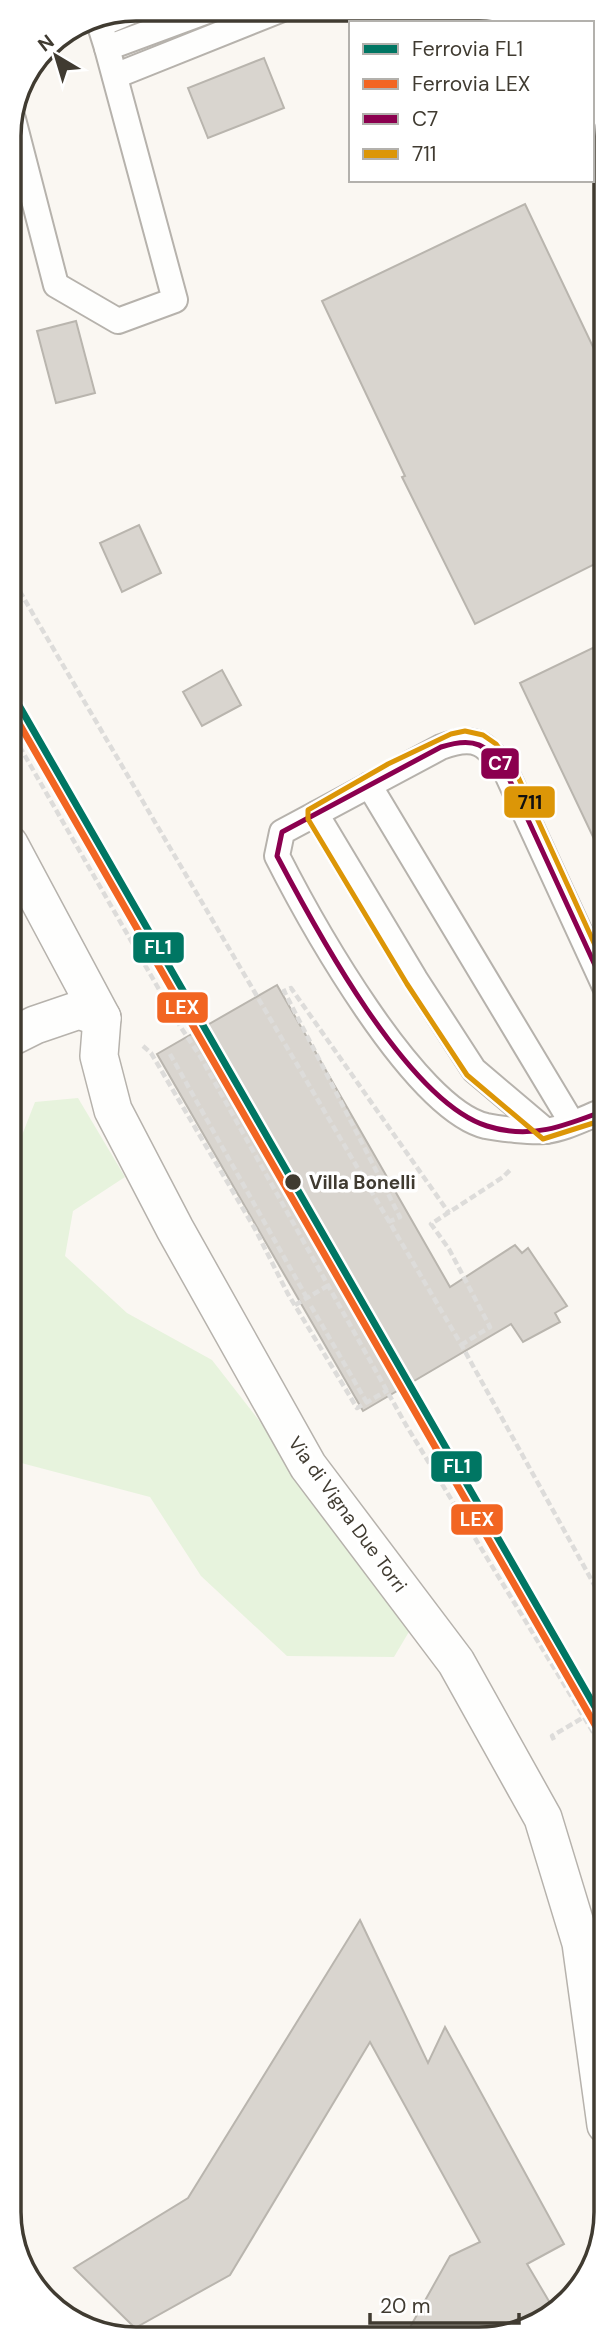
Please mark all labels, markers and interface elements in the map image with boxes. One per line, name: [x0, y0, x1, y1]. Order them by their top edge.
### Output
north arrow: [21, 21, 91, 91]
legend: [349, 21, 594, 182]
text: N: [33, 29, 59, 57]
text: Ferrovia FL1: [412, 35, 523, 63]
text: Ferrovia LEX: [412, 70, 531, 98]
text: C7: [412, 105, 438, 133]
text: 711: [412, 140, 436, 168]
line badge: C7: [480, 747, 520, 780]
text: C7: [488, 751, 512, 776]
line badge: 711: [503, 785, 556, 819]
text: 711: [518, 790, 542, 815]
line badge: FL1: [132, 931, 185, 964]
text: FL1: [144, 935, 172, 960]
line badge: LEX: [156, 991, 209, 1024]
text: LEX: [165, 995, 199, 1020]
place label: Villa Bonelli: [309, 1170, 416, 1195]
marker: Villa Bonelli: [283, 1172, 303, 1192]
street label: Via di Vigna Due Torri: [283, 1431, 413, 1597]
line badge: FL1: [430, 1450, 483, 1483]
text: FL1: [443, 1454, 471, 1479]
line badge: LEX: [450, 1503, 504, 1536]
text: LEX: [460, 1507, 494, 1532]
scale bar: [370, 2282, 519, 2326]
text: 20 m: [380, 2292, 431, 2320]

